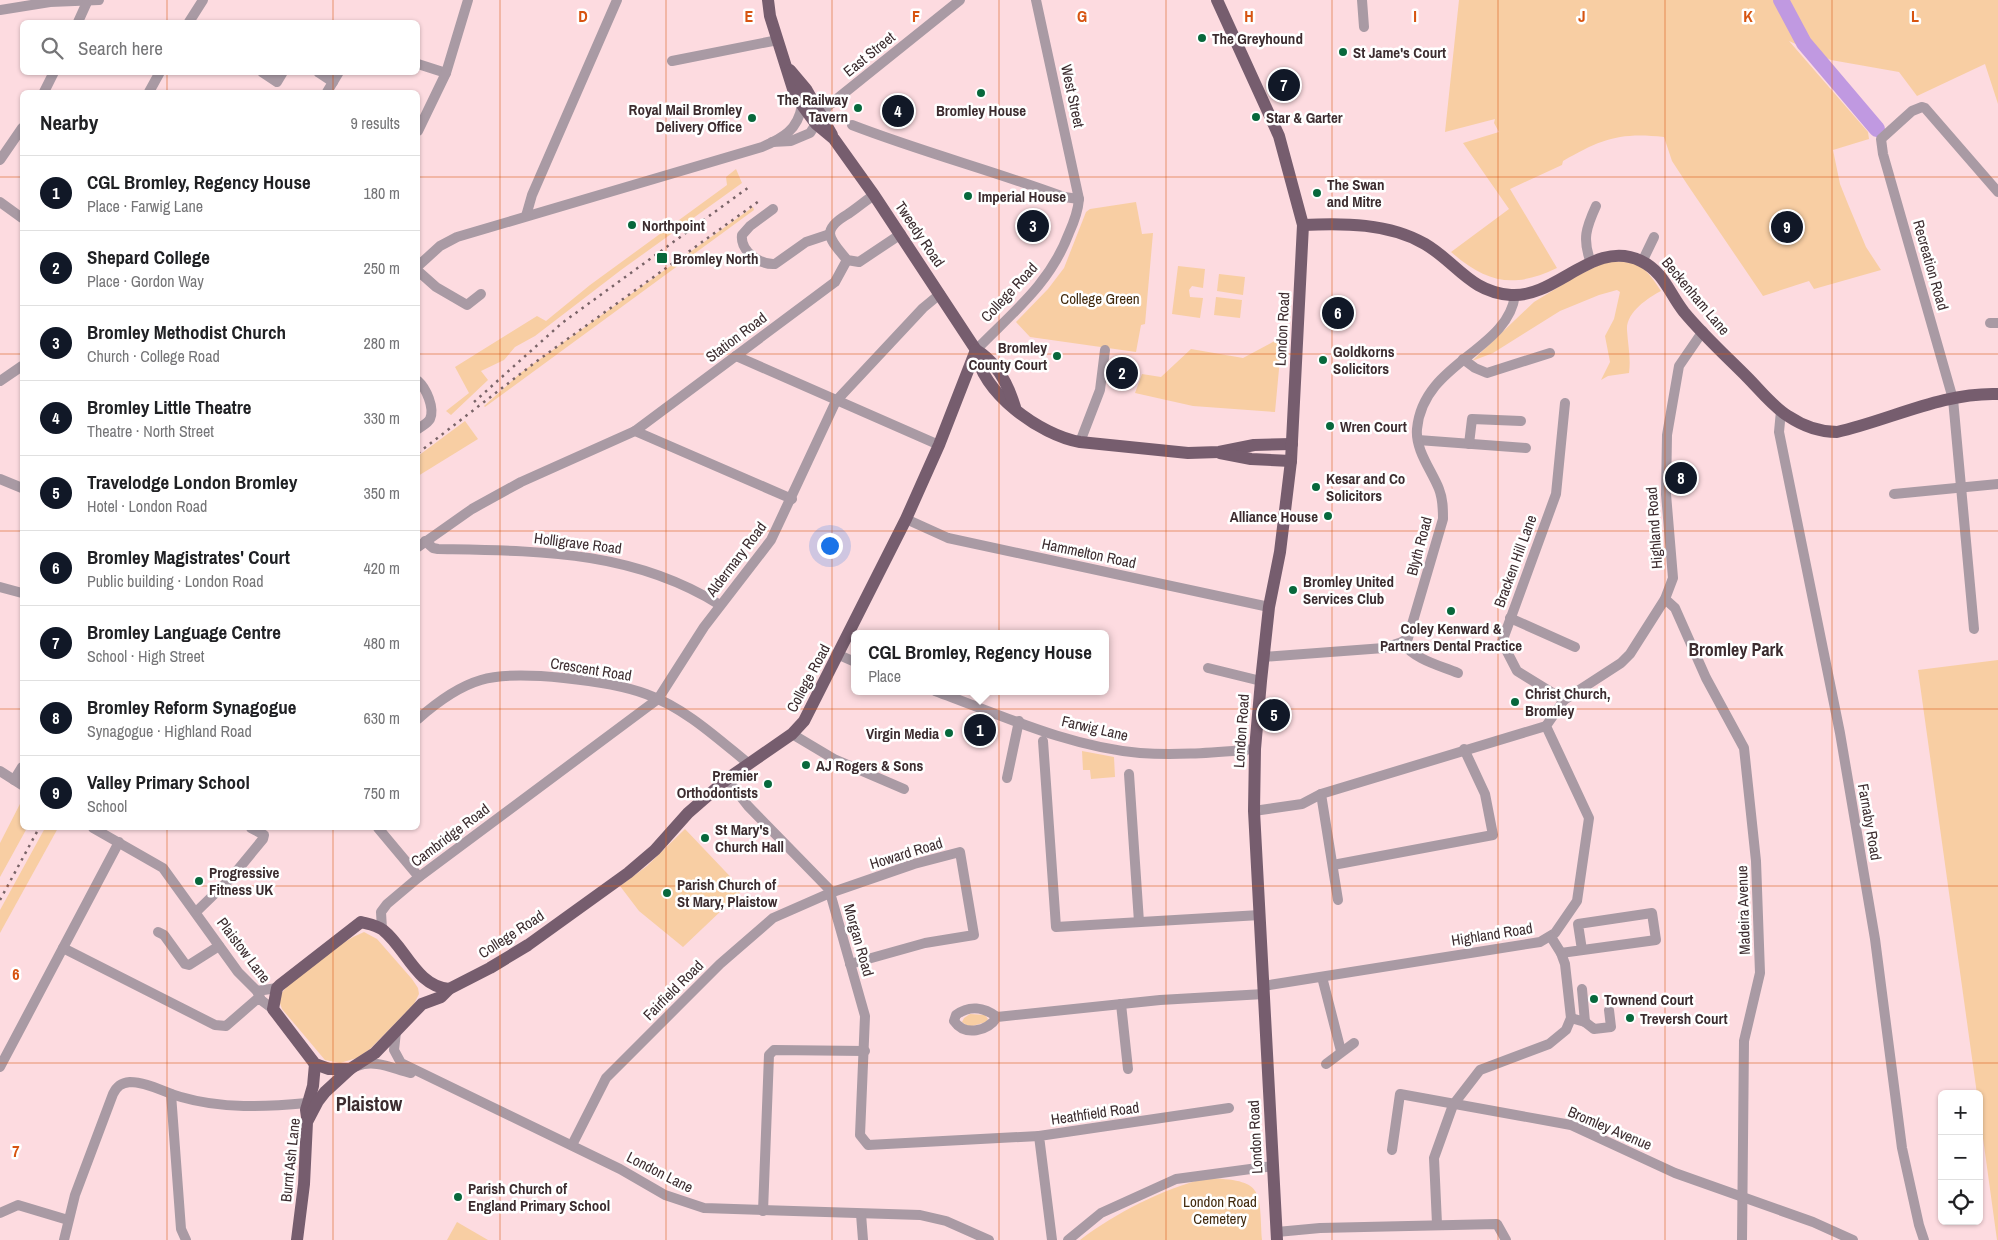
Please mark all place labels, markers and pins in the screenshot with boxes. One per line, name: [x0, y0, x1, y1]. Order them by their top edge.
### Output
place label: The Greyhound: [1212, 28, 1303, 49]
marker: The Greyhound: [1196, 32, 1208, 44]
place label: St Jame's Court: [1353, 42, 1446, 63]
marker: St Jame's Court: [1337, 46, 1349, 58]
pin: 7: [1268, 66, 1300, 104]
marker: Bromley House: [975, 87, 987, 99]
place label: The Railway Tavern: [777, 89, 848, 127]
pin: 4: [882, 92, 914, 130]
place label: Royal Mail Bromley Delivery Office: [629, 99, 742, 137]
place label: Bromley House: [936, 100, 1026, 121]
marker: The Railway Tavern: [852, 102, 864, 114]
place label: Star & Garter: [1266, 107, 1343, 128]
marker: Star & Garter: [1250, 111, 1262, 123]
marker: Royal Mail Bromley Delivery Office: [746, 112, 758, 124]
place label: The Swan and Mitre: [1327, 174, 1384, 212]
place label: Imperial House: [978, 186, 1066, 207]
marker: The Swan and Mitre: [1311, 187, 1323, 199]
marker: Imperial House: [962, 190, 974, 202]
pin: 3: [1017, 207, 1049, 245]
pin: 9: [1771, 208, 1803, 246]
place label: Northpoint: [642, 215, 705, 236]
marker: Northpoint: [626, 219, 638, 231]
place label: Bromley North: [673, 248, 758, 269]
marker: Bromley North: [655, 251, 669, 265]
pin: 6: [1322, 294, 1354, 332]
place label: Bromley County Court: [968, 337, 1047, 375]
place label: Goldkorns Solicitors: [1333, 341, 1395, 379]
marker: Bromley County Court: [1051, 350, 1063, 362]
pin: 2: [1106, 354, 1138, 392]
marker: Goldkorns Solicitors: [1317, 354, 1329, 366]
place label: Wren Court: [1340, 416, 1407, 437]
marker: Wren Court: [1324, 420, 1336, 432]
pin: 8: [1665, 459, 1697, 497]
place label: Kesar and Co Solicitors: [1326, 468, 1405, 506]
marker: Kesar and Co Solicitors: [1310, 481, 1322, 493]
place label: Alliance House: [1230, 506, 1318, 527]
marker: Alliance House: [1322, 510, 1334, 522]
place label: Bromley United Services Club: [1303, 571, 1394, 609]
marker: Bromley United Services Club: [1287, 584, 1299, 596]
marker: Coley Kenward & Partners Dental Practice: [1445, 605, 1457, 617]
place label: Coley Kenward & Partners Dental Practice: [1380, 618, 1522, 656]
place label: Christ Church, Bromley: [1525, 683, 1610, 721]
pin: 5: [1258, 696, 1290, 734]
marker: Christ Church, Bromley: [1509, 696, 1521, 708]
pin: 1: [964, 711, 996, 749]
place label: Virgin Media: [866, 723, 939, 744]
marker: Virgin Media: [943, 727, 955, 739]
place label: AJ Rogers & Sons: [816, 755, 923, 776]
marker: AJ Rogers & Sons: [800, 759, 812, 771]
place label: Premier Orthodontists: [677, 765, 758, 803]
marker: Premier Orthodontists: [762, 778, 774, 790]
place label: St Mary's Church Hall: [715, 819, 784, 857]
marker: St Mary's Church Hall: [699, 832, 711, 844]
place label: Progressive Fitness UK: [209, 862, 280, 900]
place label: Parish Church of St Mary, Plaistow: [677, 874, 778, 912]
marker: Progressive Fitness UK: [193, 875, 205, 887]
marker: Parish Church of St Mary, Plaistow: [661, 887, 673, 899]
place label: Townend Court: [1604, 989, 1693, 1010]
marker: Townend Court: [1588, 993, 1600, 1005]
place label: Treversh Court: [1640, 1008, 1728, 1029]
marker: Treversh Court: [1624, 1012, 1636, 1024]
place label: Parish Church of England Primary School: [468, 1178, 610, 1216]
marker: Parish Church of England Primary School: [452, 1191, 464, 1203]

